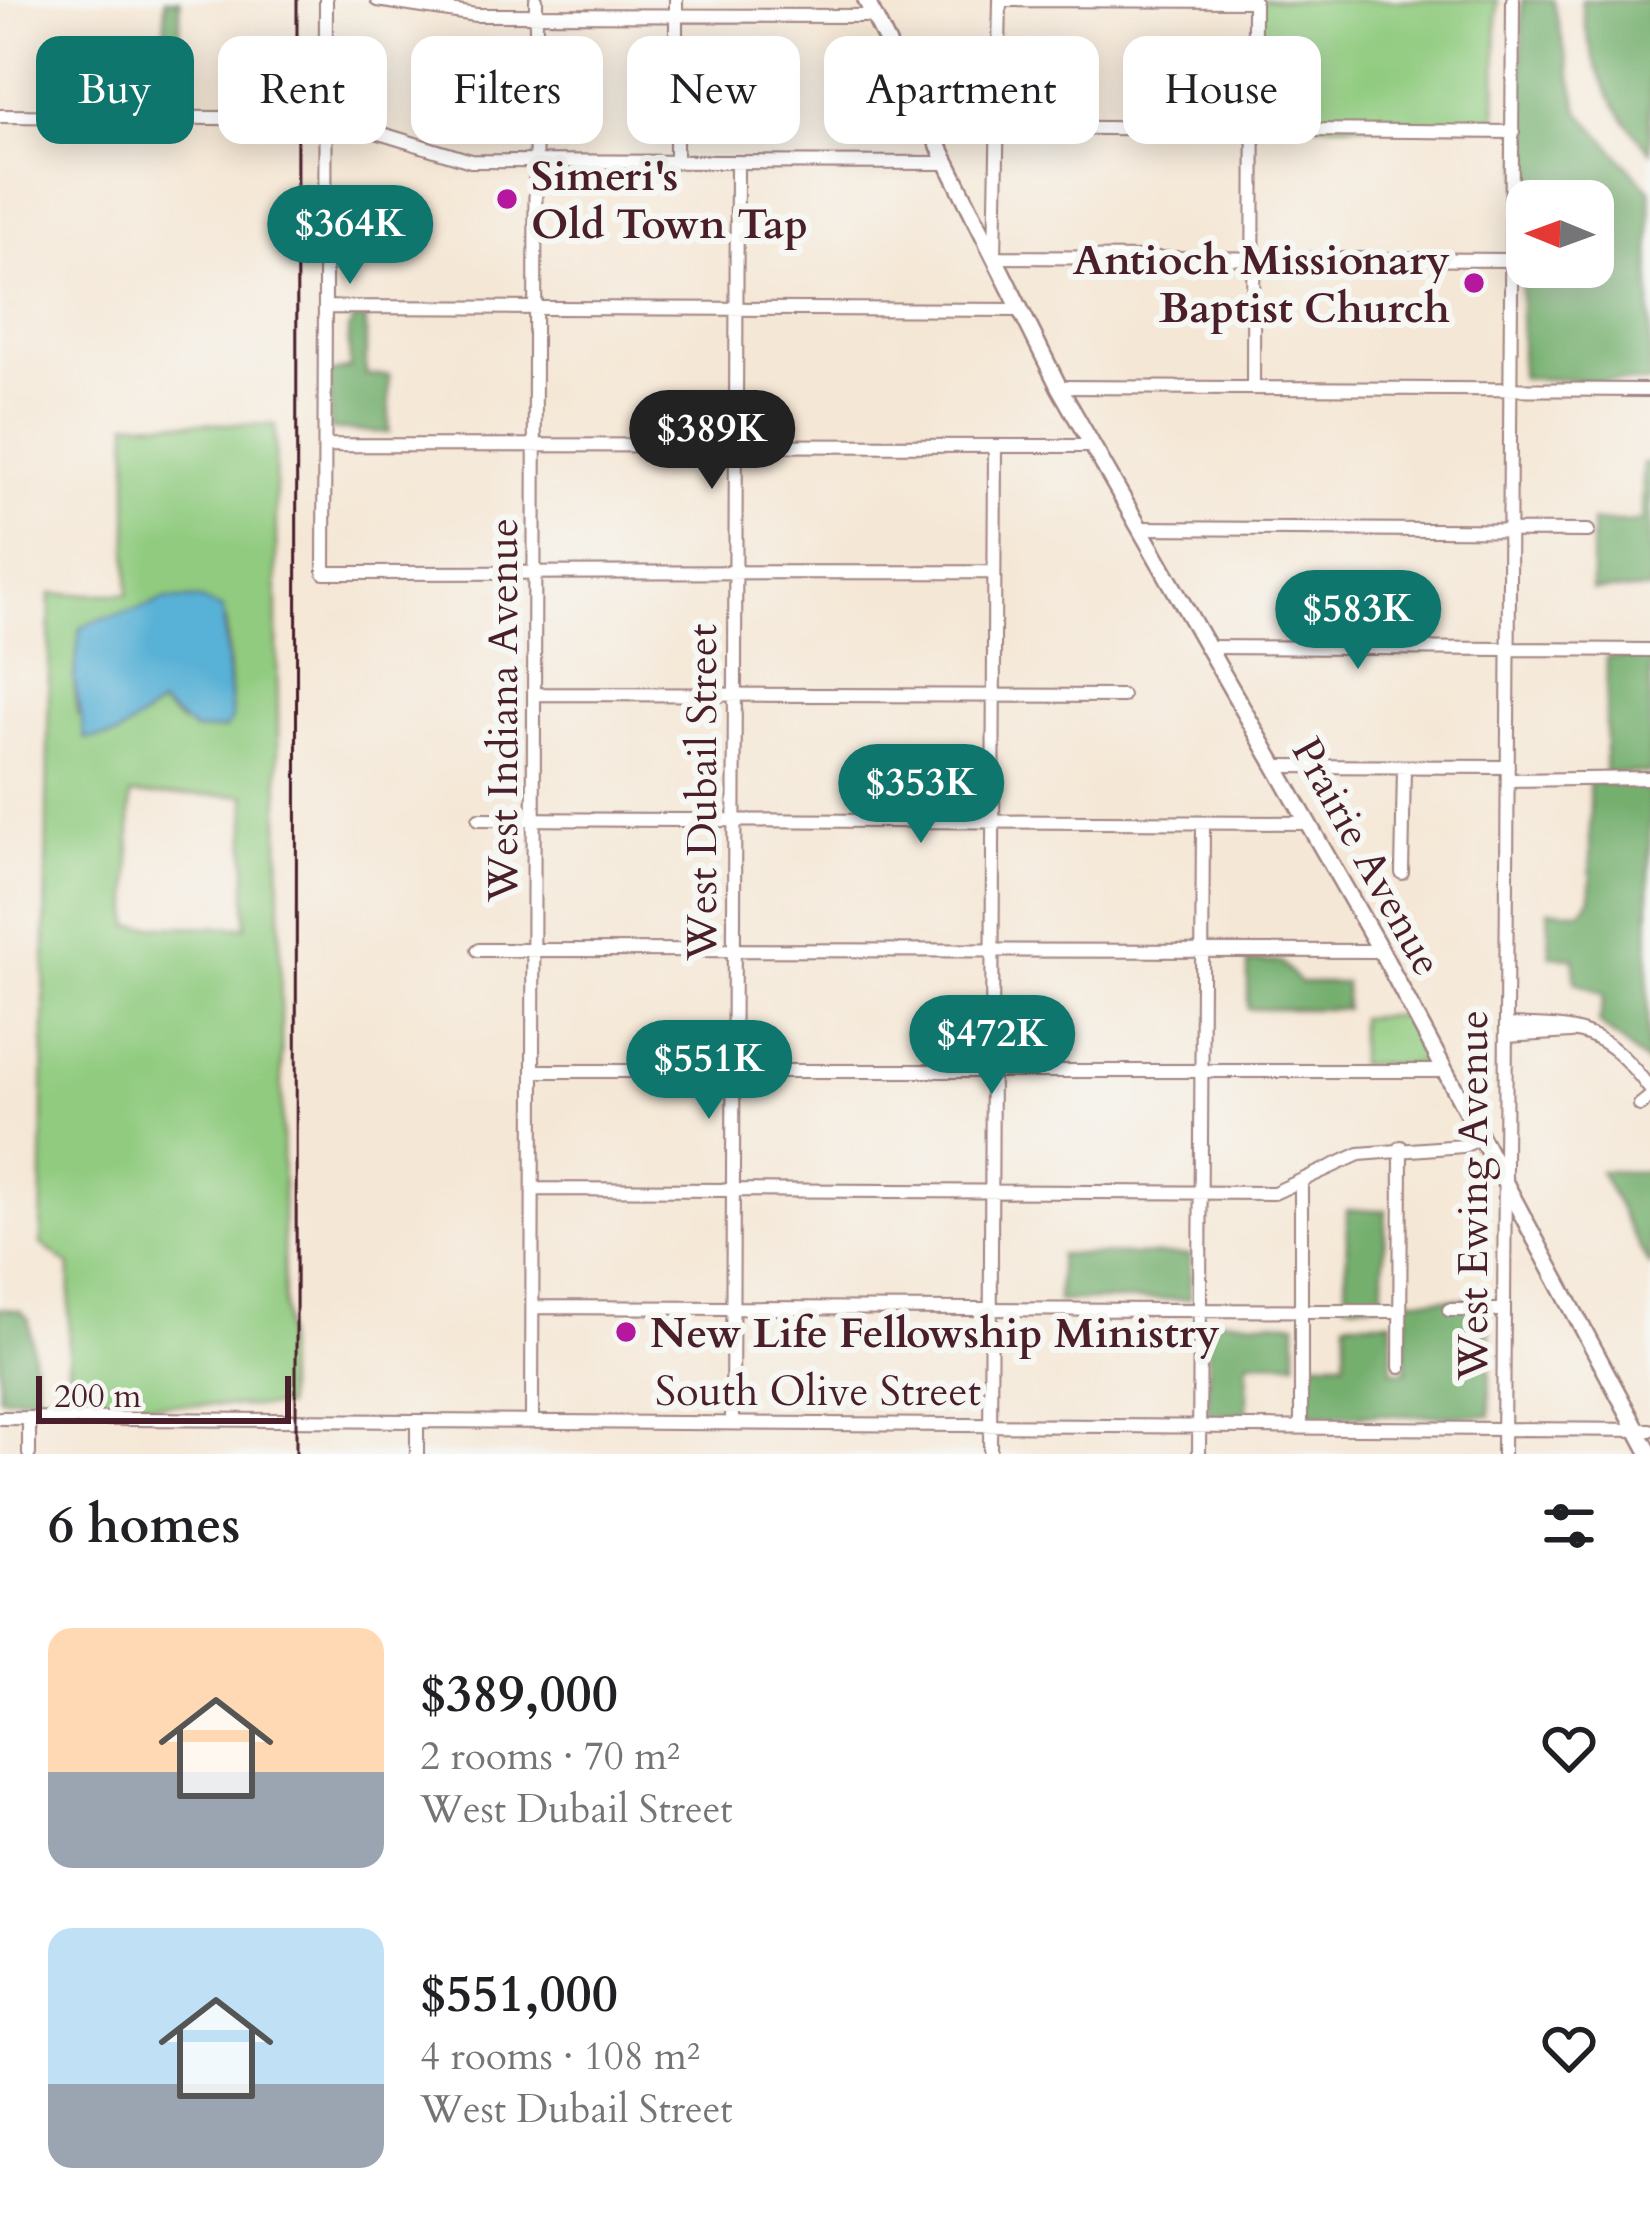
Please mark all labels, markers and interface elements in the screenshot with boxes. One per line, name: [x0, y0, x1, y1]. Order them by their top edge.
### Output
chip: Buy: [36, 36, 194, 144]
chip: Rent: [218, 36, 387, 144]
chip: Filters: [411, 36, 603, 144]
chip: New: [627, 36, 800, 144]
chip: Apartment: [824, 36, 1099, 144]
chip: House: [1123, 36, 1321, 144]
place label: Simeri's Old Town Tap: [531, 148, 808, 253]
north arrow: [1506, 180, 1614, 288]
map controls: [1506, 180, 1614, 288]
pin: $364K: [266, 185, 434, 287]
marker: Simeri's Old Town Tap: [494, 186, 520, 212]
text: $364K: [294, 197, 406, 250]
place label: Antioch Missionary Baptist Church: [1073, 232, 1450, 337]
marker: Antioch Missionary Baptist Church: [1461, 270, 1487, 296]
pin: $389K: [628, 390, 796, 492]
text: $389K: [656, 402, 768, 455]
street label: West Indiana Avenue: [475, 518, 532, 903]
pin: $583K: [1274, 570, 1442, 672]
text: $583K: [1302, 582, 1414, 635]
street label: West Dubail Street: [674, 624, 731, 961]
street label: Prairie Avenue: [1278, 728, 1456, 986]
pin: $353K: [837, 744, 1005, 846]
text: $353K: [865, 756, 977, 809]
pin: $472K: [908, 995, 1076, 1097]
text: $472K: [936, 1007, 1048, 1060]
street label: West Ewing Avenue: [1445, 1010, 1502, 1381]
pin: $551K: [625, 1020, 793, 1122]
text: $551K: [653, 1032, 765, 1085]
place label: New Life Fellowship Ministry: [650, 1305, 1220, 1362]
marker: New Life Fellowship Ministry: [613, 1319, 639, 1345]
street label: South Olive Street: [655, 1363, 981, 1420]
scale bar: [36, 1370, 291, 1423]
text: 200 m: [54, 1374, 141, 1419]
text: 6 homes: [48, 1491, 240, 1561]
icon: filters: [1536, 1493, 1602, 1559]
text: $389,000: [420, 1660, 618, 1730]
icon: home: [144, 1676, 288, 1820]
icon: heart: [1536, 1715, 1602, 1781]
text: 2 rooms · 70 m²: [420, 1730, 680, 1783]
text: West Dubail Street: [420, 1783, 733, 1836]
text: $551,000: [420, 1960, 618, 2030]
icon: home: [144, 1976, 288, 2120]
icon: heart: [1536, 2015, 1602, 2081]
text: 4 rooms · 108 m²: [420, 2030, 700, 2083]
text: West Dubail Street: [420, 2083, 733, 2136]

